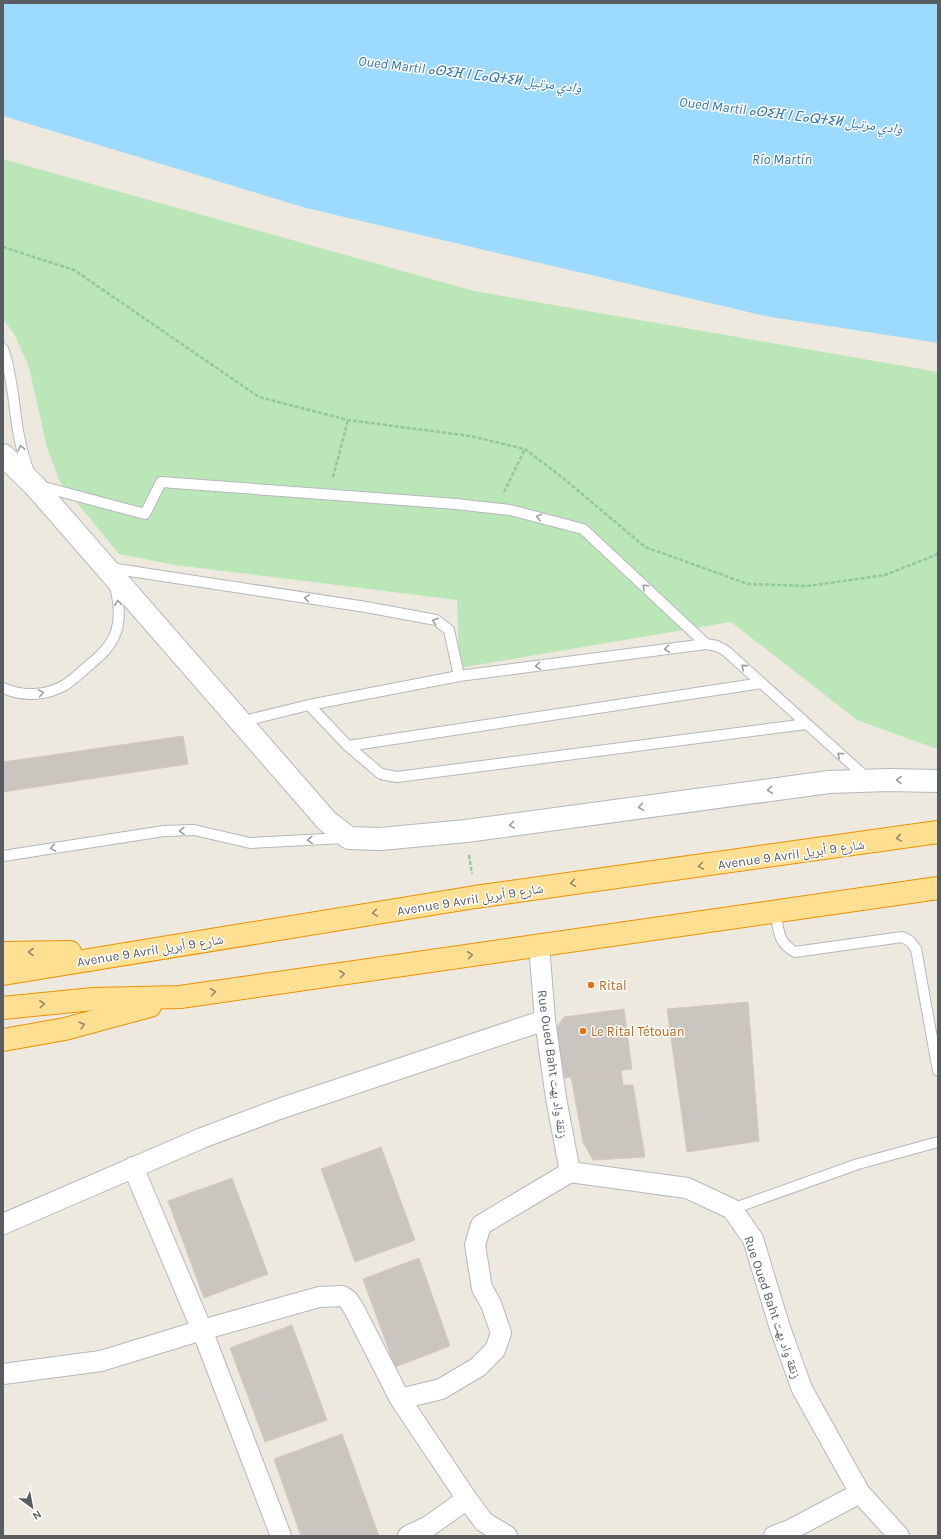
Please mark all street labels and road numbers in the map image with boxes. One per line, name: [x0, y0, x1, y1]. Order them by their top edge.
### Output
street label: Avenue 9 Avril شارع 9 أبريل: [717, 837, 866, 874]
street label: Avenue 9 Avril شارع 9 أبريل: [396, 881, 545, 920]
street label: Avenue 9 Avril شارع 9 أبريل: [76, 932, 225, 971]
street label: Rue Oued Baht زنقة واد بهت: [534, 989, 570, 1139]
street label: Rue Oued Baht زنقة واد بهت: [740, 1234, 804, 1381]

